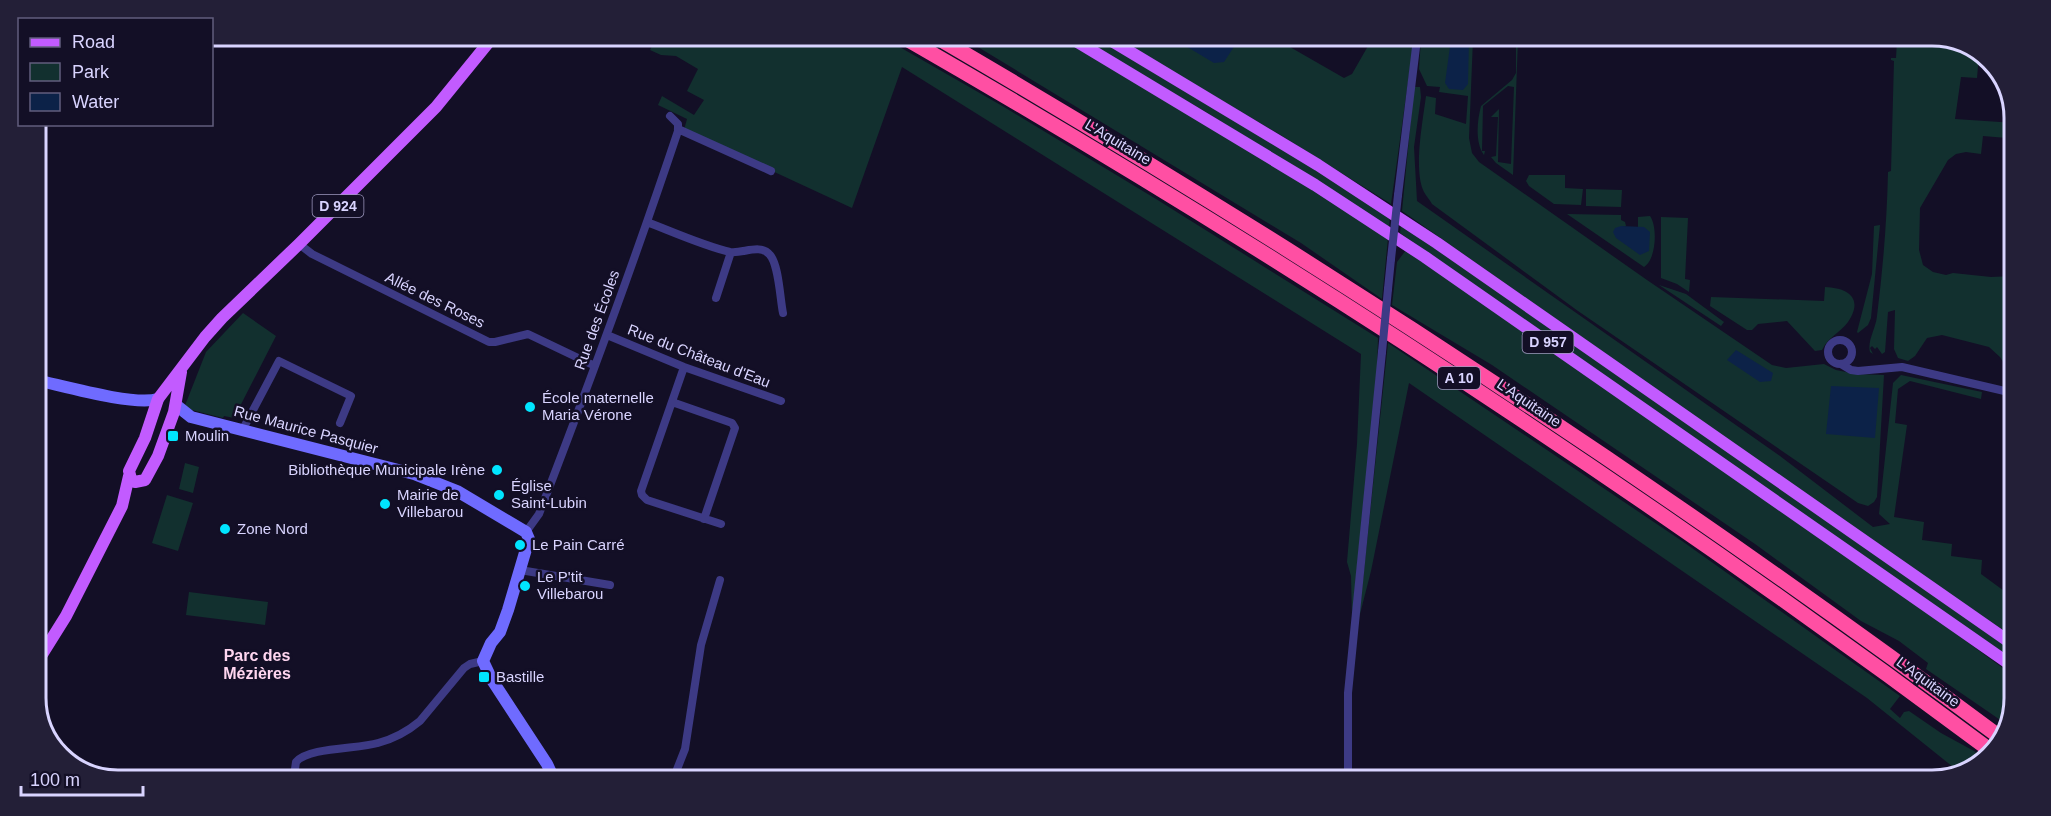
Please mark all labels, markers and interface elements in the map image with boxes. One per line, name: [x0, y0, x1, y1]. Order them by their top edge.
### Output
legend: [18, 18, 213, 126]
text: Road: [72, 32, 115, 52]
text: Park: [72, 62, 110, 82]
text: Water: [72, 92, 119, 112]
street label: L'Aquitaine: [1082, 115, 1154, 168]
road number: D 924: [312, 195, 364, 217]
street label: Allée des Roses: [383, 268, 488, 331]
street label: Rue des Écoles: [571, 268, 622, 372]
street label: Rue du Château d'Eau: [626, 320, 773, 391]
road number: D 957: [1522, 331, 1574, 353]
road number: A 10: [1438, 367, 1480, 389]
street label: L'Aquitaine: [1494, 375, 1565, 430]
place label: École maternelle Maria Vérone: [542, 389, 654, 423]
marker: École maternelle Maria Vérone: [523, 400, 537, 414]
street label: Rue Maurice Pasquier: [232, 402, 380, 457]
place label: Moulin: [185, 427, 229, 444]
marker: Moulin: [166, 429, 180, 443]
place label: Bibliothèque Municipale Irène: [288, 461, 485, 478]
marker: Bibliothèque Municipale Irène: [490, 463, 504, 477]
place label: Église Saint-Lubin: [511, 477, 587, 511]
place label: Mairie de Villebarou: [397, 486, 463, 520]
marker: Église Saint-Lubin: [492, 488, 506, 502]
marker: Mairie de Villebarou: [378, 497, 392, 511]
place label: Zone Nord: [237, 520, 308, 537]
marker: Zone Nord: [218, 522, 232, 536]
place label: Le Pain Carré: [532, 536, 625, 553]
marker: Le Pain Carré: [513, 538, 527, 552]
place label: Le P'tit Villebarou: [537, 568, 603, 602]
marker: Le P'tit Villebarou: [518, 579, 532, 593]
district label: Parc des Mézières: [223, 647, 291, 682]
street label: L'Aquitaine: [1893, 653, 1963, 710]
place label: Bastille: [496, 668, 544, 685]
marker: Bastille: [477, 670, 491, 684]
scale bar: [21, 759, 142, 797]
text: 100 m: [30, 770, 80, 790]

